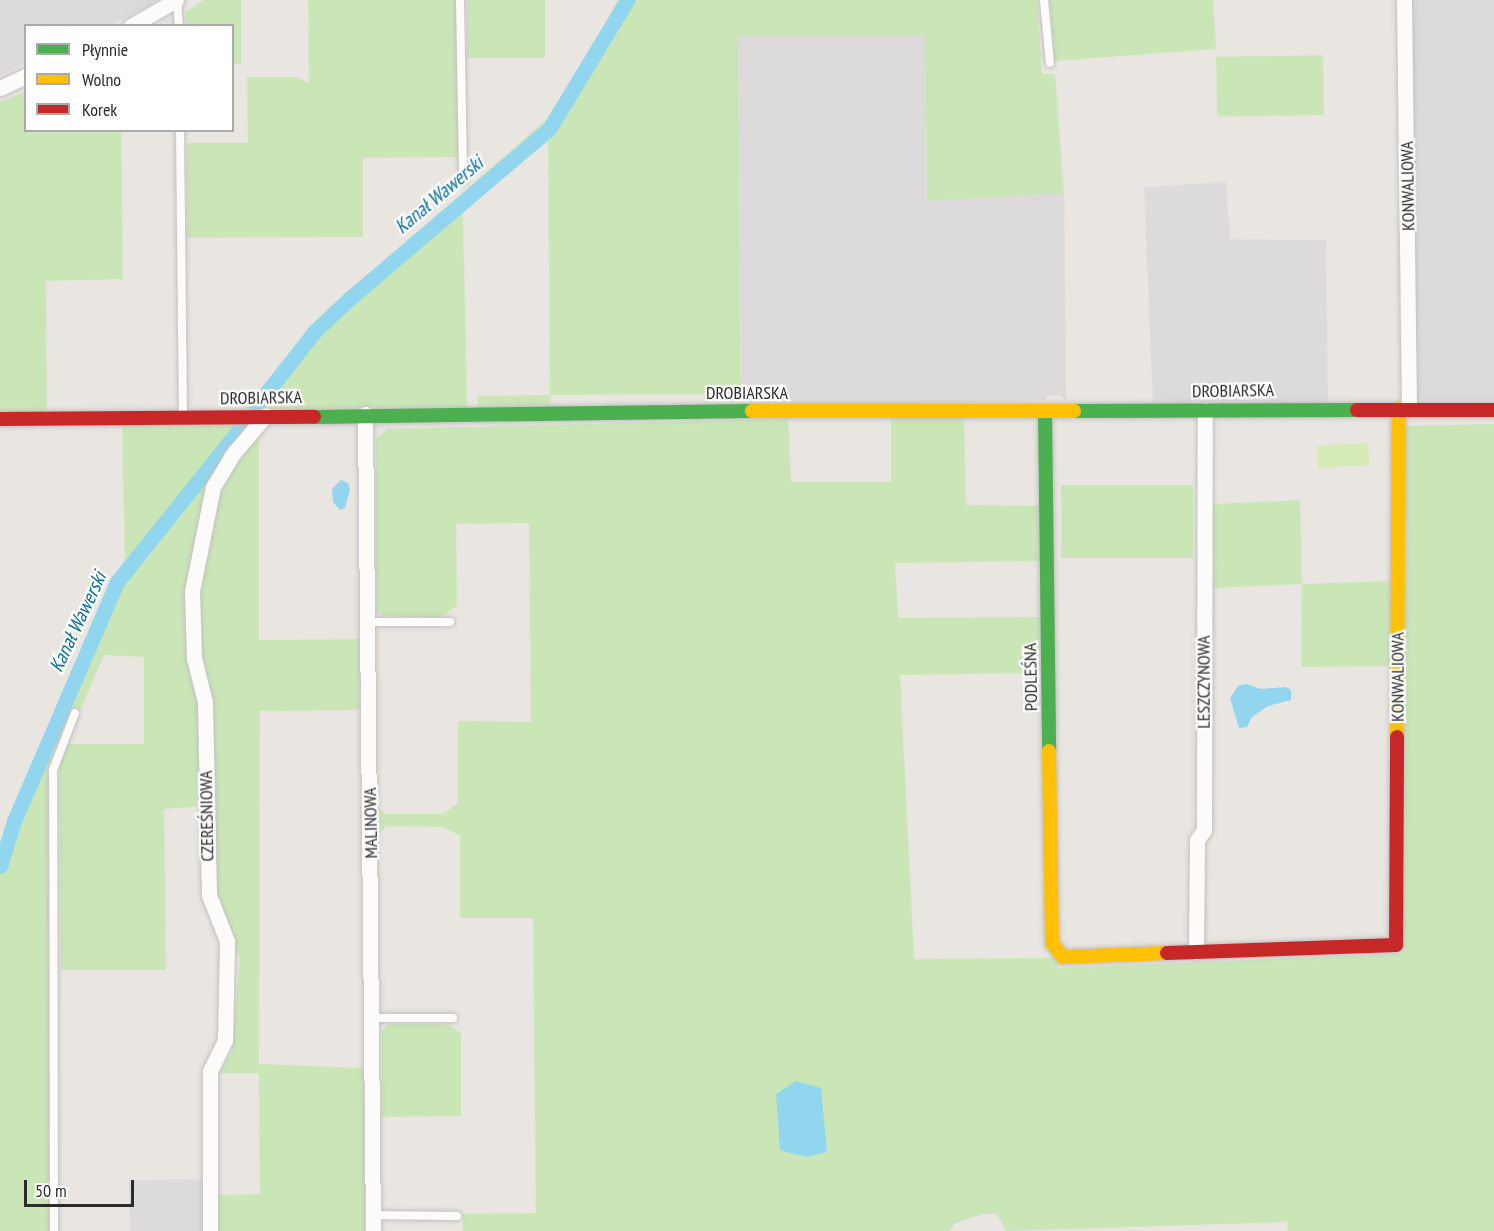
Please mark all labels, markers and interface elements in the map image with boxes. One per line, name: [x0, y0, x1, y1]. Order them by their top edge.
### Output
legend: [24, 24, 234, 132]
text: Płynnie: [82, 38, 128, 61]
text: Wolno: [82, 68, 121, 91]
text: Korek: [82, 98, 117, 121]
street label: KONWALIOWA: [1396, 141, 1420, 231]
water label: Kanał Wawerski: [390, 151, 488, 239]
street label: DROBIARSKA: [1192, 379, 1274, 403]
street label: DROBIARSKA: [706, 382, 788, 404]
street label: DROBIARSKA: [220, 386, 302, 410]
water label: Kanał Wawerski: [44, 568, 112, 676]
street label: KONWALIOWA: [1387, 632, 1409, 722]
street label: LESZCZYNOWA: [1193, 635, 1215, 729]
street label: PODLEŚNA: [1020, 643, 1042, 711]
street label: CZEREŚNIOWA: [195, 770, 219, 862]
street label: MALINOWA: [360, 787, 382, 859]
scale bar: [27, 1168, 136, 1206]
text: 50 m: [35, 1179, 67, 1202]

